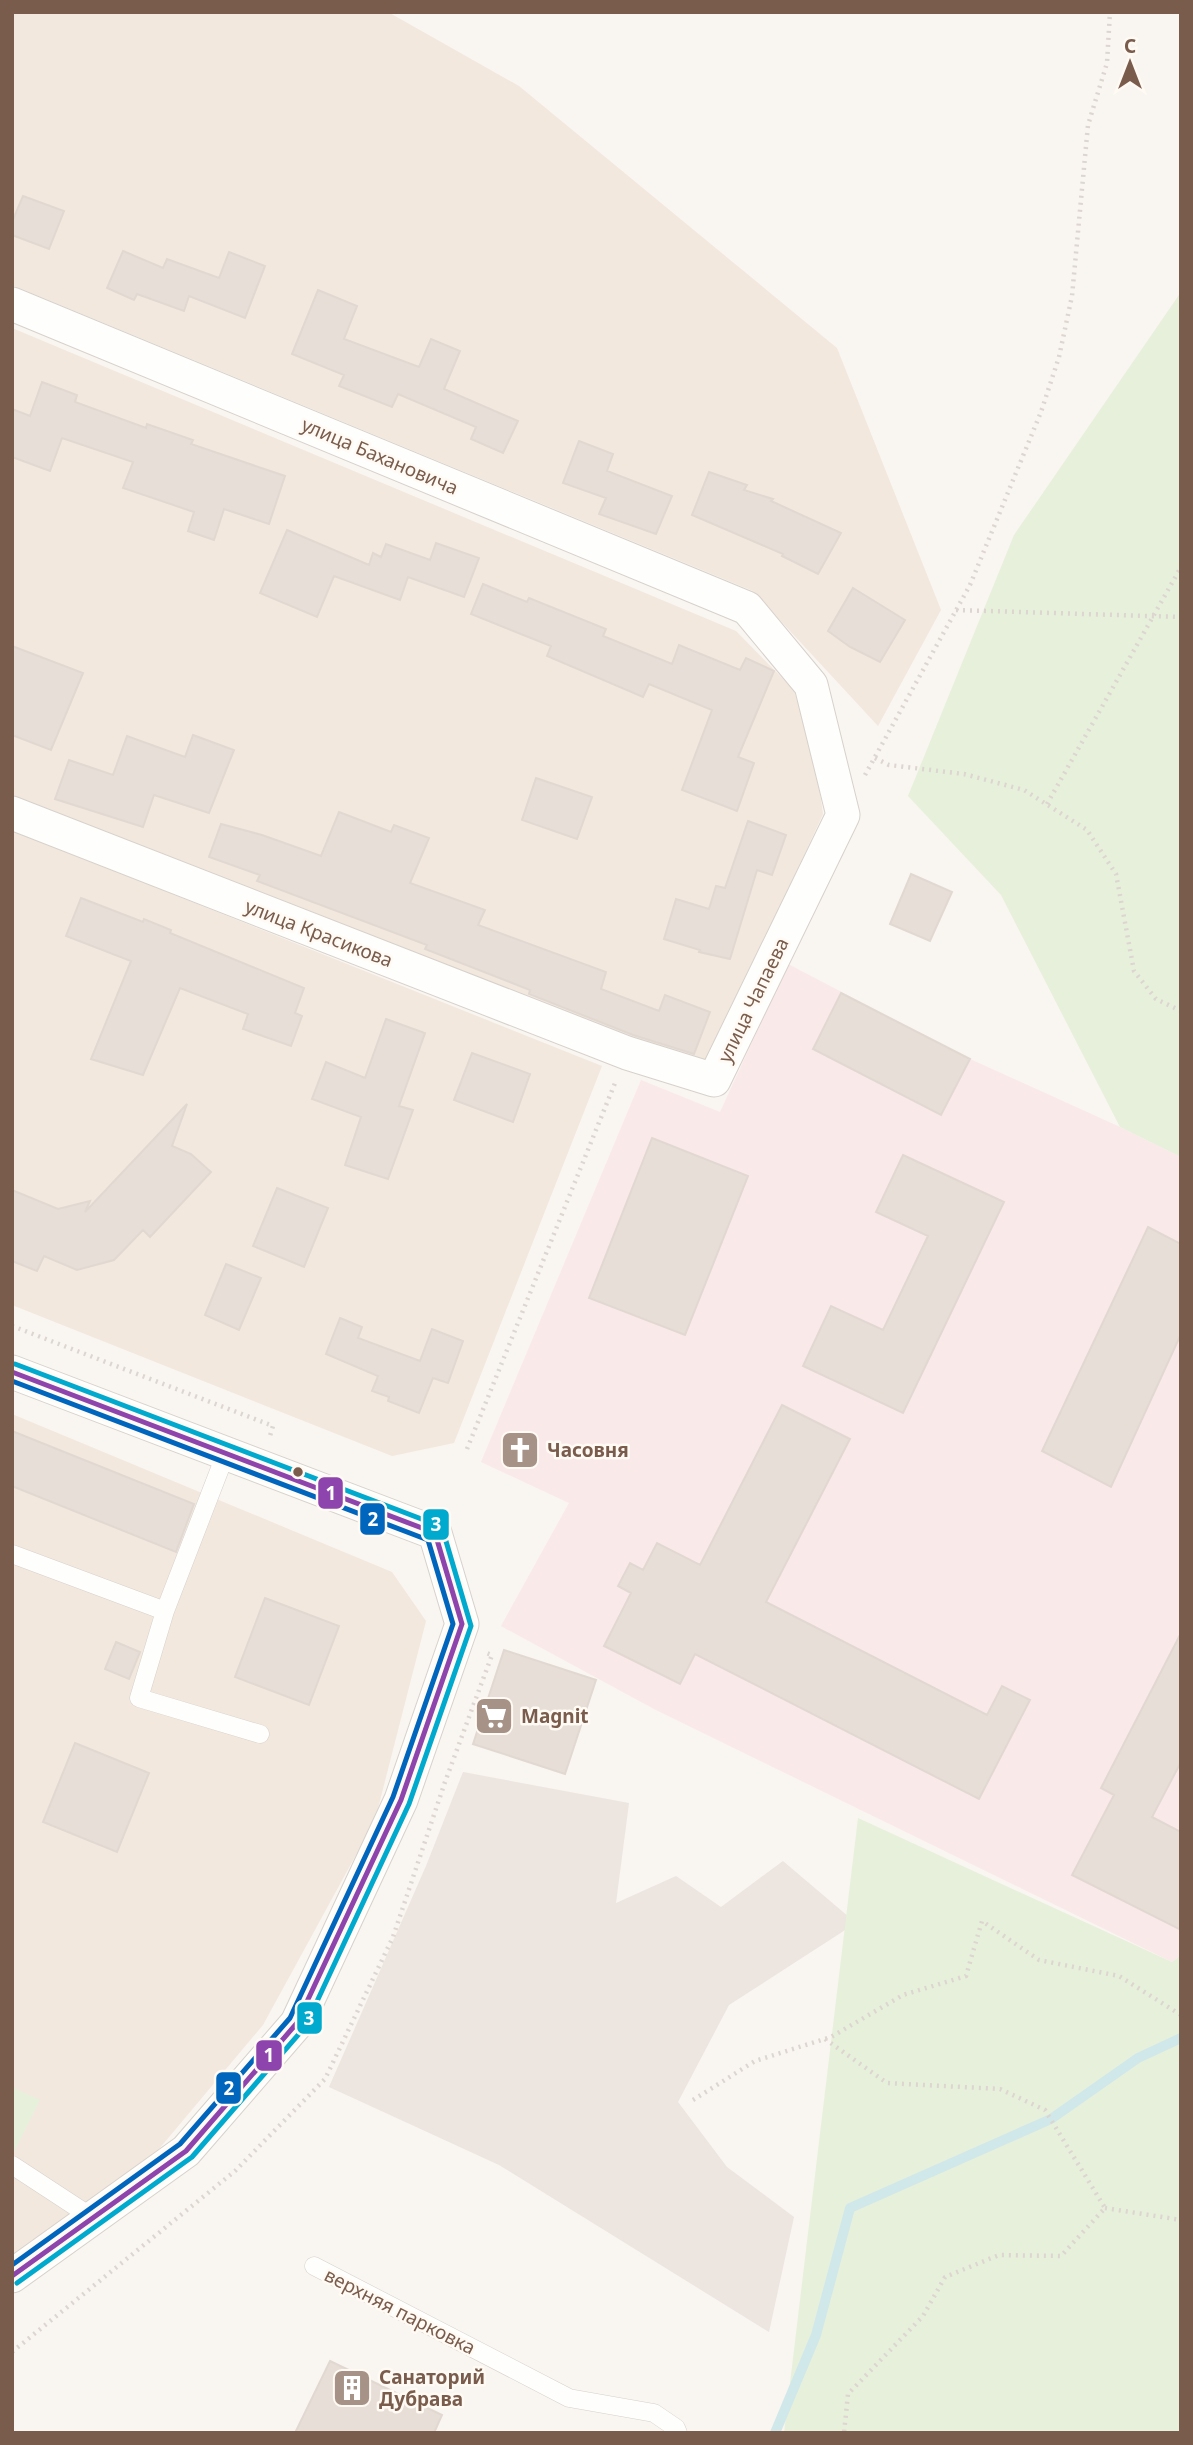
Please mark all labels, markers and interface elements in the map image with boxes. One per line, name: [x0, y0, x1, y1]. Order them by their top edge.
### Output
north arrow: [1095, 28, 1165, 98]
text: С: [1124, 33, 1136, 59]
street label: улица Бахановича: [298, 411, 462, 501]
street label: улица Красикова: [241, 893, 397, 973]
street label: улица Чапаева: [712, 933, 794, 1067]
church icon: Часовня: [499, 1429, 541, 1471]
place label: Часовня: [547, 1437, 629, 1463]
unlabelled marker: [291, 1465, 305, 1479]
line badge: 1: [317, 1476, 344, 1510]
text: 1: [326, 1480, 336, 1506]
line badge: 2: [359, 1502, 386, 1536]
text: 2: [368, 1506, 379, 1532]
line badge: 3: [422, 1508, 450, 1541]
text: 3: [431, 1511, 442, 1537]
supermarket icon: Magnit: [473, 1695, 515, 1737]
place label: Magnit: [521, 1703, 589, 1729]
line badge: 3: [296, 2001, 323, 2035]
text: 3: [304, 2005, 315, 2031]
line badge: 1: [255, 2039, 283, 2072]
text: 1: [264, 2042, 274, 2068]
line badge: 2: [215, 2071, 242, 2105]
text: 2: [224, 2075, 235, 2101]
street label: верхняя парковка: [320, 2262, 480, 2360]
place label: Санаторий Дубрава: [379, 2364, 485, 2412]
building icon: Санаторий Дубрава: [331, 2367, 373, 2409]

